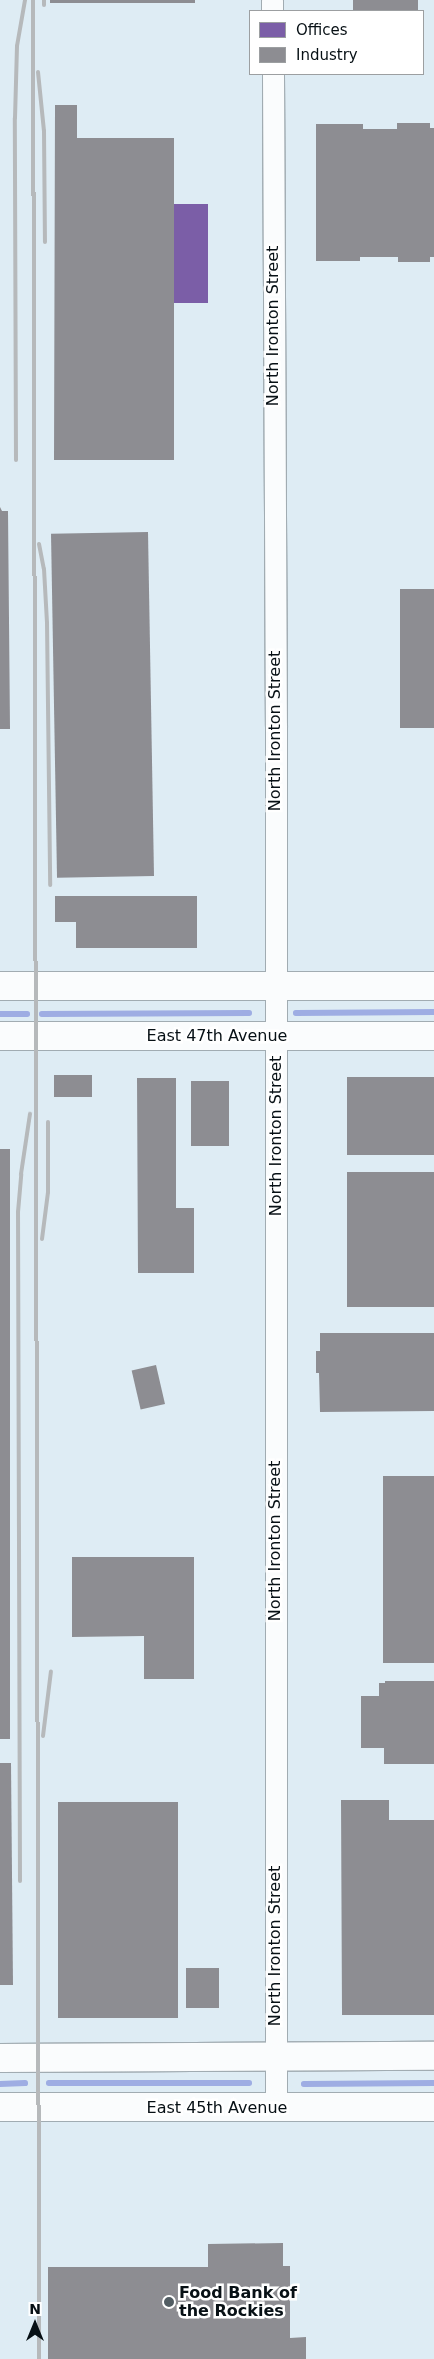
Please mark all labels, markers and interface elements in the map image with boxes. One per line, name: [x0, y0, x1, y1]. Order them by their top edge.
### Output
legend: [249, 10, 424, 75]
text: Offices: [296, 21, 348, 39]
text: Industry: [296, 46, 358, 64]
street label: North Ironton Street: [263, 246, 283, 406]
street label: North Ironton Street: [265, 651, 285, 811]
street label: East 47th Avenue: [147, 1026, 287, 1046]
street label: North Ironton Street: [266, 1056, 286, 1216]
street label: North Ironton Street: [265, 1461, 285, 1621]
street label: North Ironton Street: [265, 1866, 285, 2026]
street label: East 45th Avenue: [147, 2098, 287, 2118]
place label: Food Bank of the Rockies: [179, 2283, 297, 2321]
marker: Food Bank of the Rockies: [163, 2296, 175, 2308]
north arrow: [10, 2299, 60, 2349]
text: N: [29, 2301, 41, 2317]

